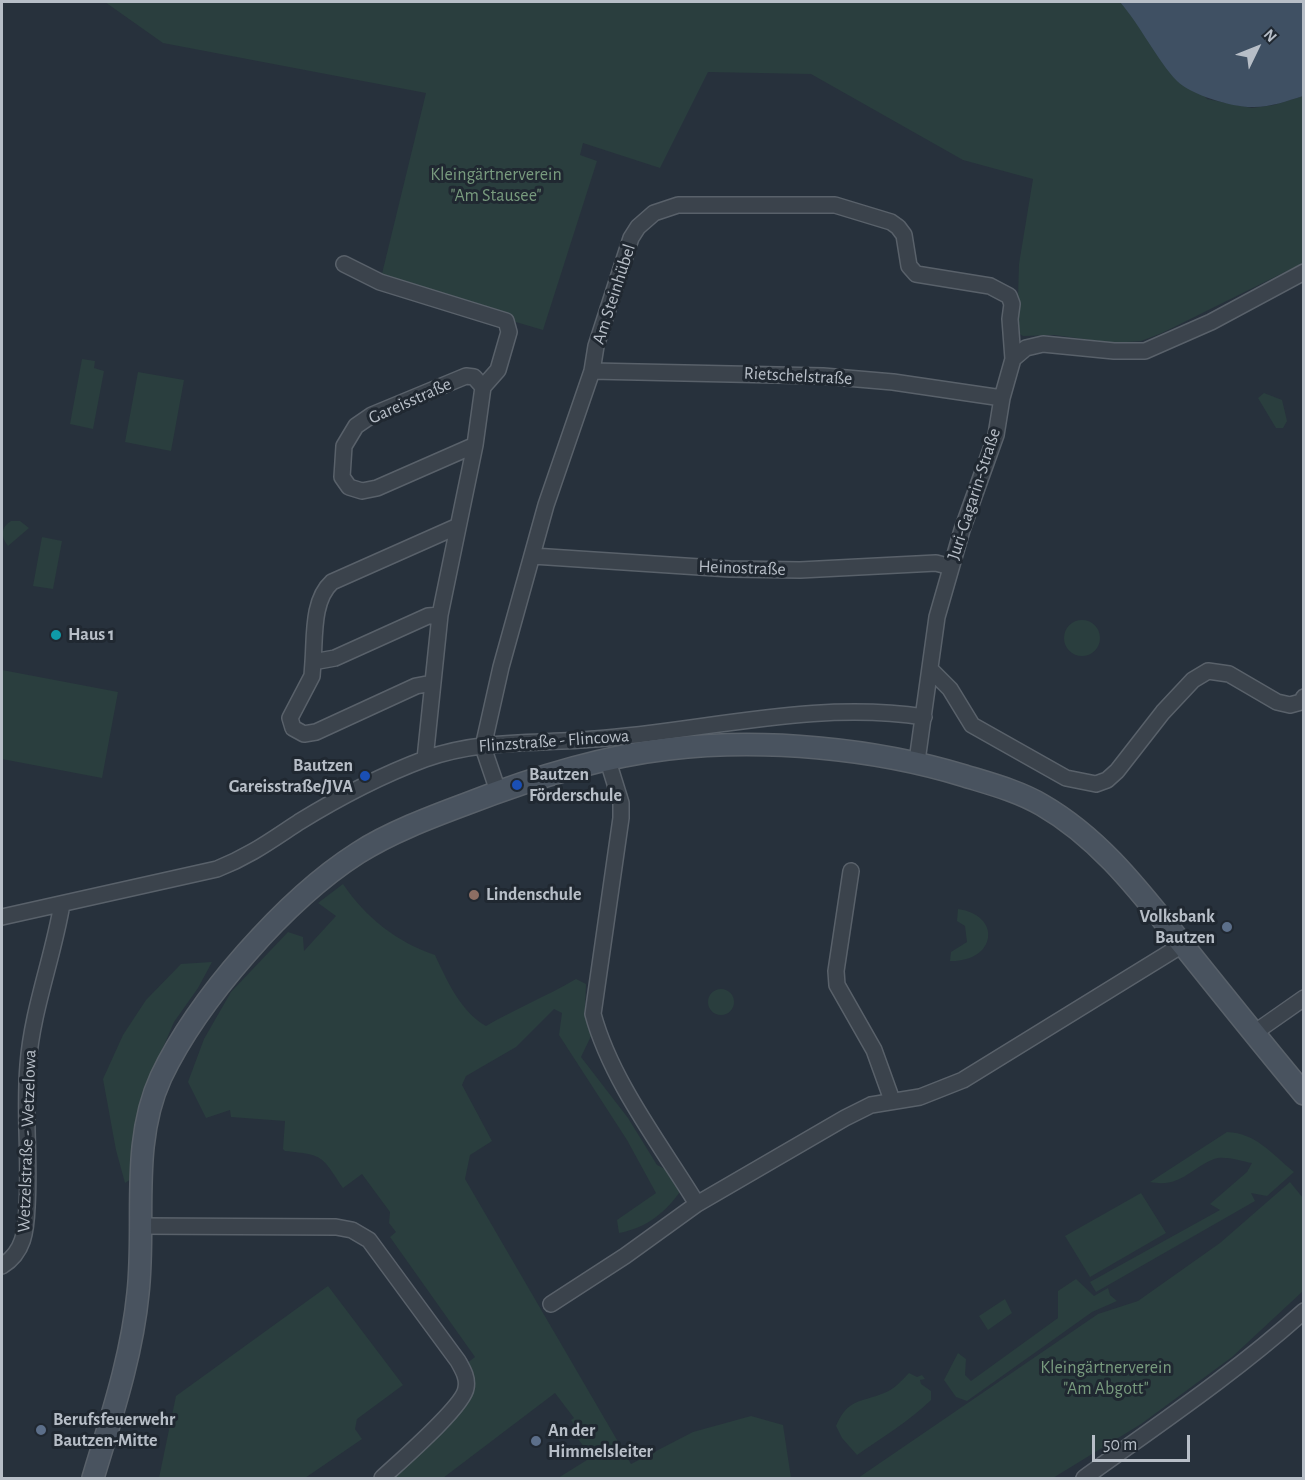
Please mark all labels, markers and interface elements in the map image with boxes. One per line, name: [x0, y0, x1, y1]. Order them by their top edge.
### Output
north arrow: [1227, 18, 1287, 78]
text: N: [1261, 26, 1280, 45]
park label: Kleingärtnerverein "Am Stausee": [430, 164, 562, 207]
street label: Am Steinhübel: [588, 241, 640, 347]
street label: Rietschelstraße: [743, 362, 853, 390]
street label: Gareisstraße: [365, 373, 455, 429]
street label: Juri-Gagarin-Straße: [943, 425, 1005, 563]
street label: Heinostraße: [698, 556, 786, 580]
place label: Haus 1: [68, 624, 114, 646]
marker: Haus 1: [49, 628, 63, 642]
street label: Flinzstraße - Flincowa: [478, 725, 630, 757]
place label: Bautzen Gareisstraße/JVA: [229, 755, 353, 798]
place label: Bautzen Förderschule: [529, 764, 622, 806]
marker: Bautzen Gareisstraße/JVA: [358, 769, 372, 783]
marker: Bautzen Förderschule: [510, 778, 524, 792]
place label: Lindenschule: [486, 884, 581, 906]
marker: Lindenschule: [467, 888, 481, 902]
place label: Volksbank Bautzen: [1139, 906, 1215, 948]
marker: Volksbank Bautzen: [1220, 920, 1234, 934]
street label: Wetzelstraße - Wetzelowa: [13, 1049, 41, 1233]
park label: Kleingärtnerverein "Am Abgott": [1040, 1357, 1172, 1400]
place label: Berufsfeuerwehr Bautzen-Mitte: [53, 1409, 175, 1452]
place label: An der Himmelsleiter: [548, 1420, 653, 1462]
marker: Berufsfeuerwehr Bautzen-Mitte: [34, 1423, 48, 1437]
scale bar: [1095, 1423, 1192, 1461]
marker: An der Himmelsleiter: [529, 1434, 543, 1448]
text: 50 m: [1103, 1436, 1137, 1454]

